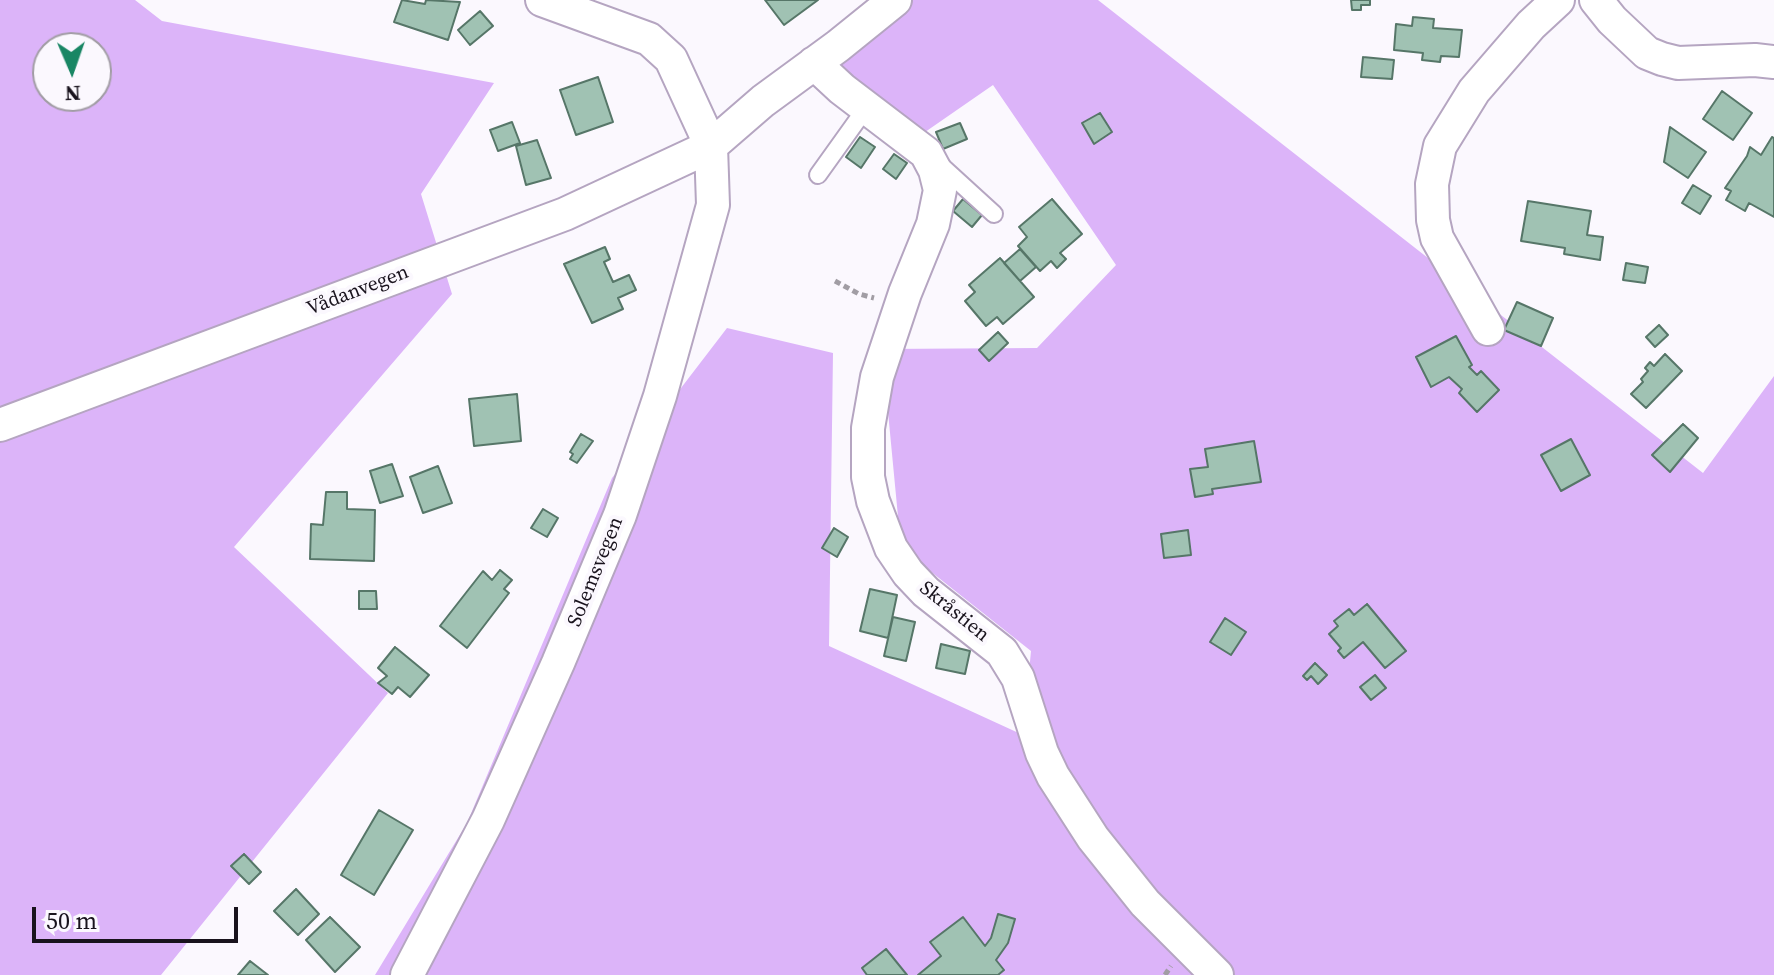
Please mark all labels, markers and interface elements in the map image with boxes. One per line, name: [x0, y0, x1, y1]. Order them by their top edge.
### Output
north arrow: [32, 32, 112, 112]
text: N: [64, 79, 81, 109]
street label: Vådanvegen: [304, 261, 412, 321]
street label: Solemsvegen: [563, 514, 629, 630]
street label: Skråstien: [914, 577, 994, 647]
scale bar: [36, 891, 242, 941]
text: 50 m: [46, 904, 97, 937]

